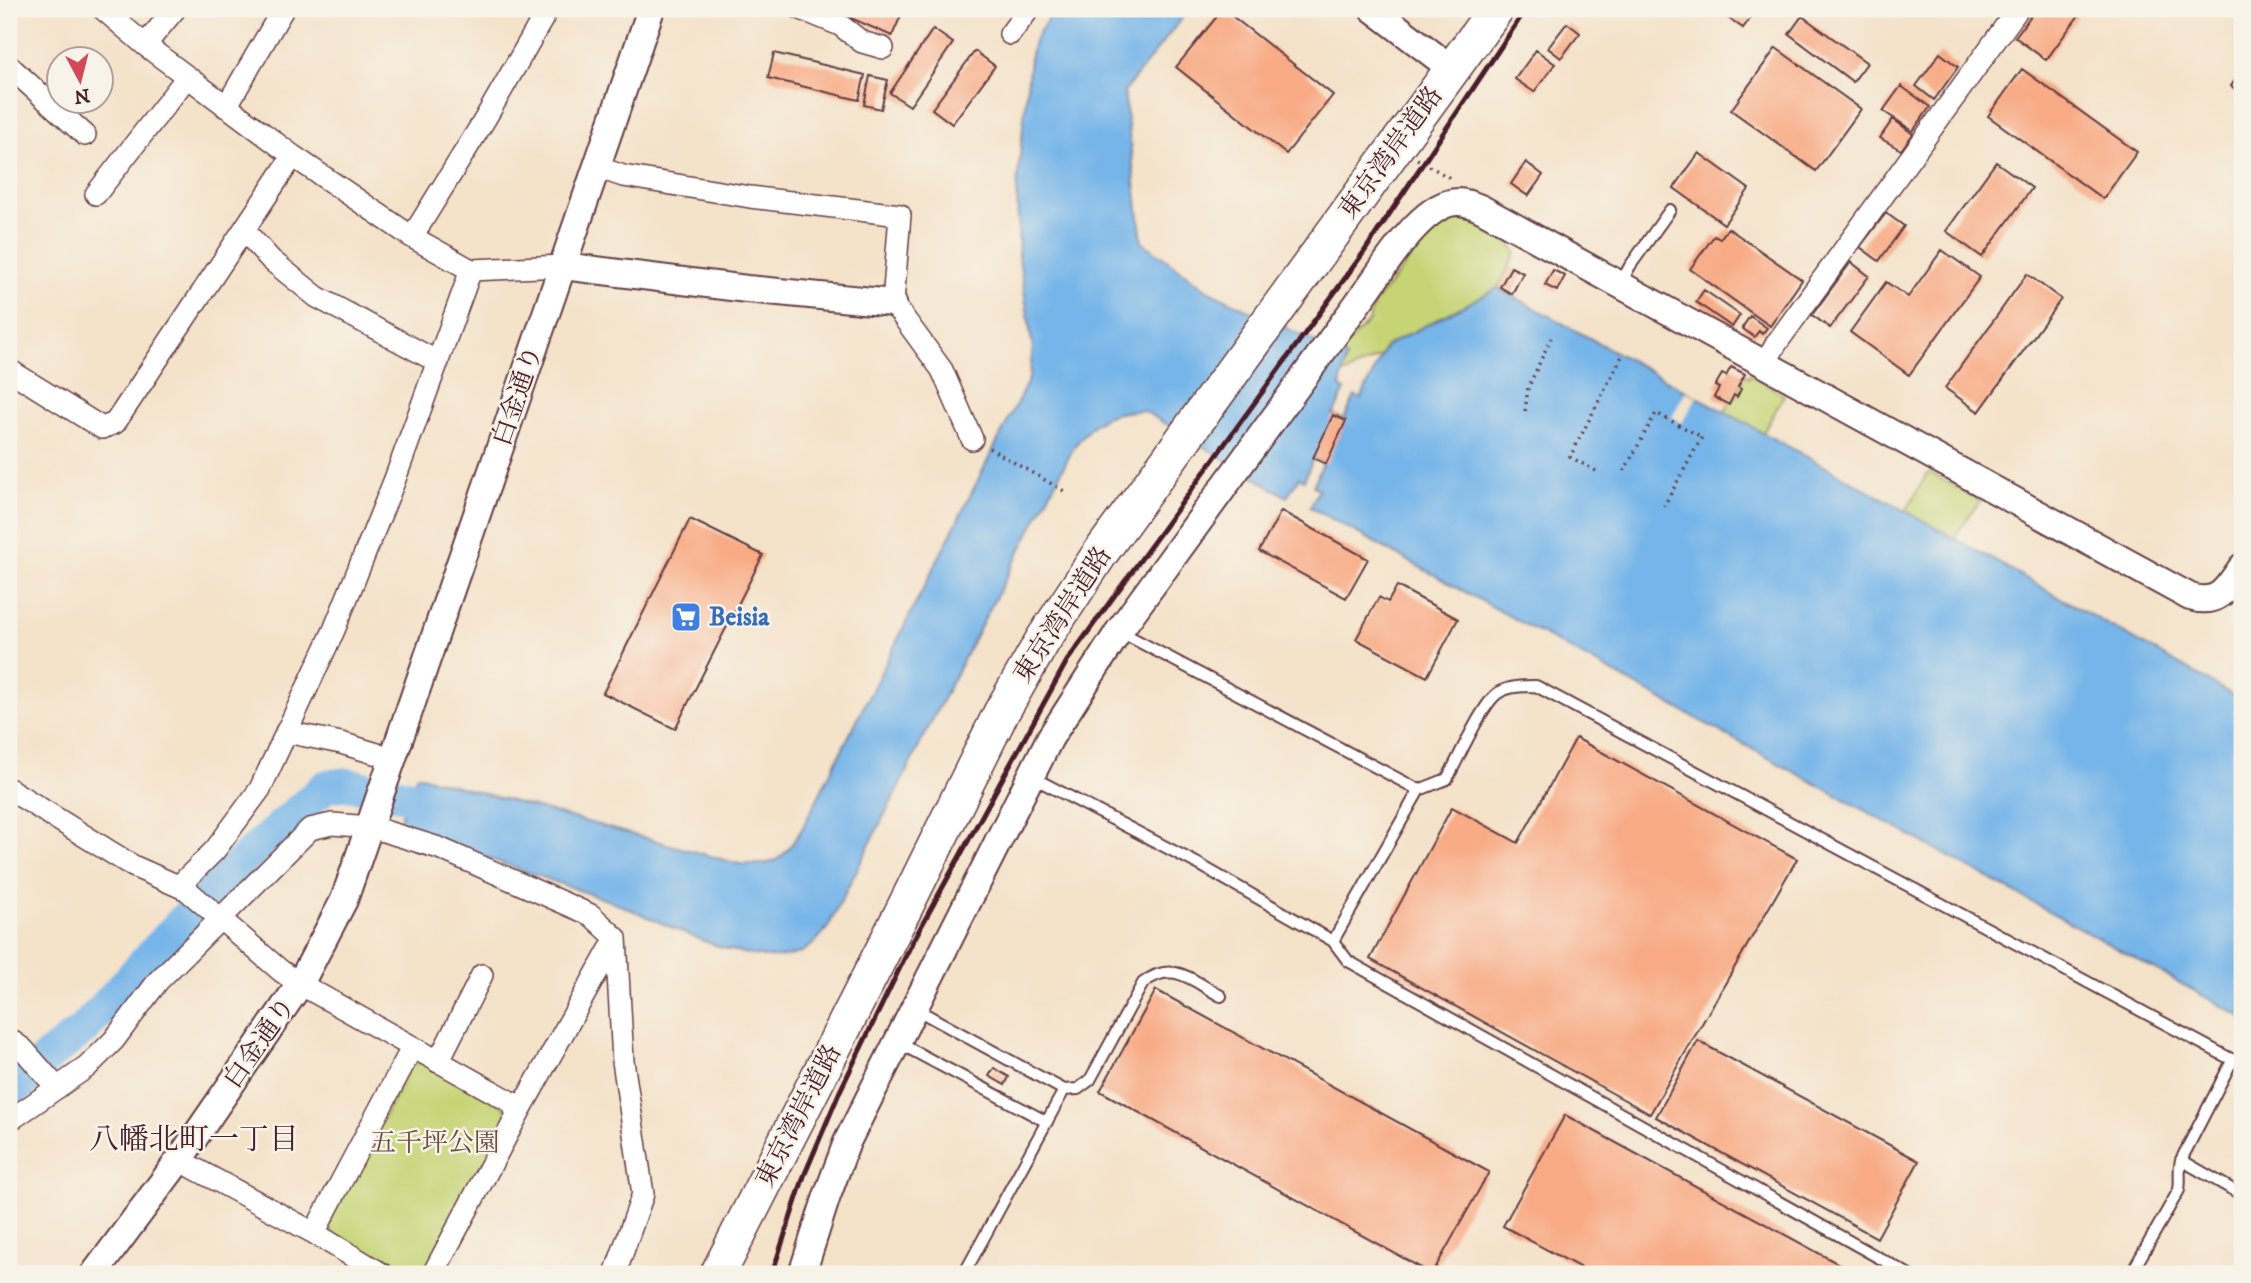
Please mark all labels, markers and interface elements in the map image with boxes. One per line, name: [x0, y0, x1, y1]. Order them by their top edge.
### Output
north arrow: [46, 46, 116, 116]
street label: 東京湾岸道路: [1332, 80, 1450, 226]
text: N: [72, 83, 91, 108]
street label: 白金通り: [485, 341, 551, 451]
street label: 東京湾岸道路: [1007, 541, 1119, 689]
supermarket icon: Beisia: [669, 600, 703, 634]
place label: Beisia: [709, 601, 770, 634]
street label: 白金通り: [217, 991, 303, 1095]
street label: 東京湾岸道路: [749, 1039, 849, 1193]
district label: 八幡北町一丁目: [89, 1122, 299, 1159]
park label: 五千坪公園: [370, 1127, 500, 1160]

